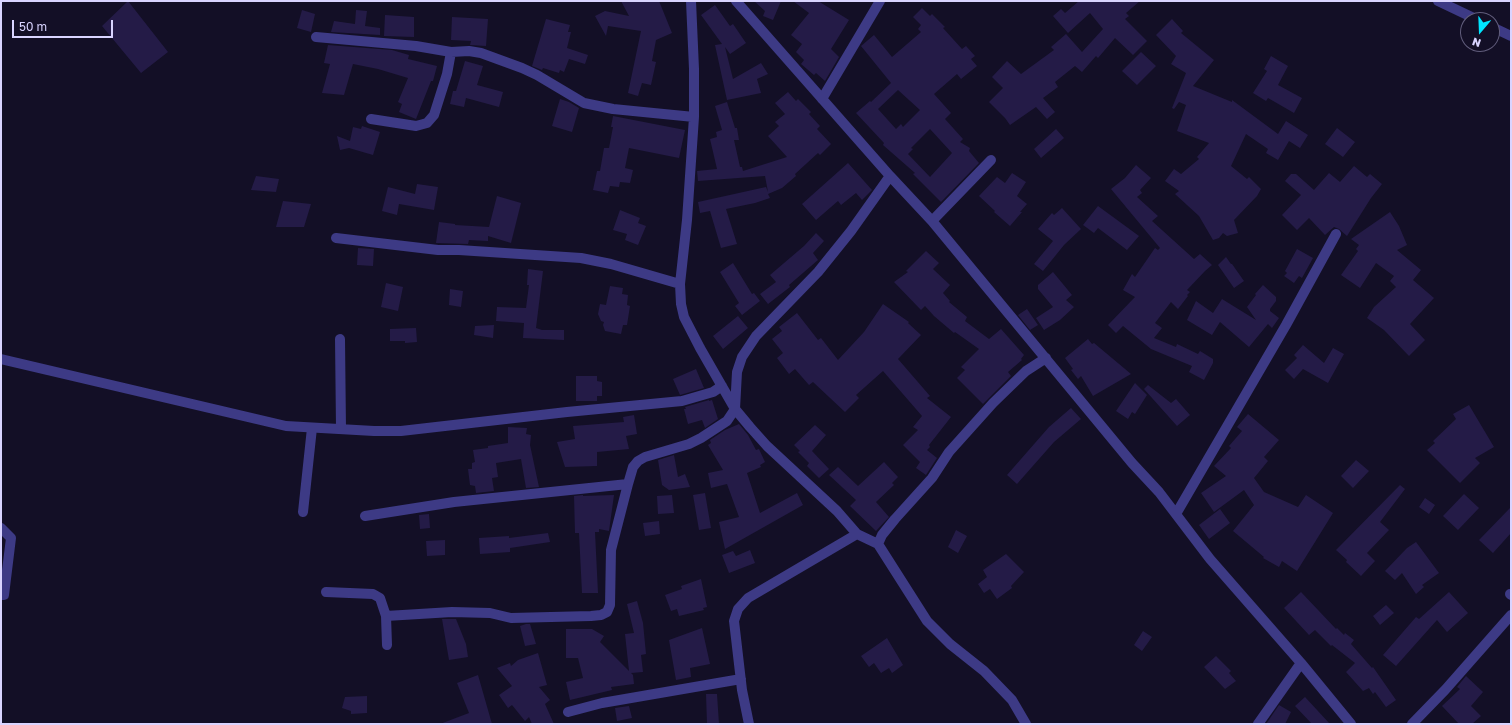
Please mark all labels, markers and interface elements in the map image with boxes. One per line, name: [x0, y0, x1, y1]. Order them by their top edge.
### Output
scale bar: [14, 12, 115, 38]
north arrow: [1460, 12, 1500, 52]
text: 50 m: [19, 19, 47, 34]
text: N: [1470, 35, 1482, 50]

